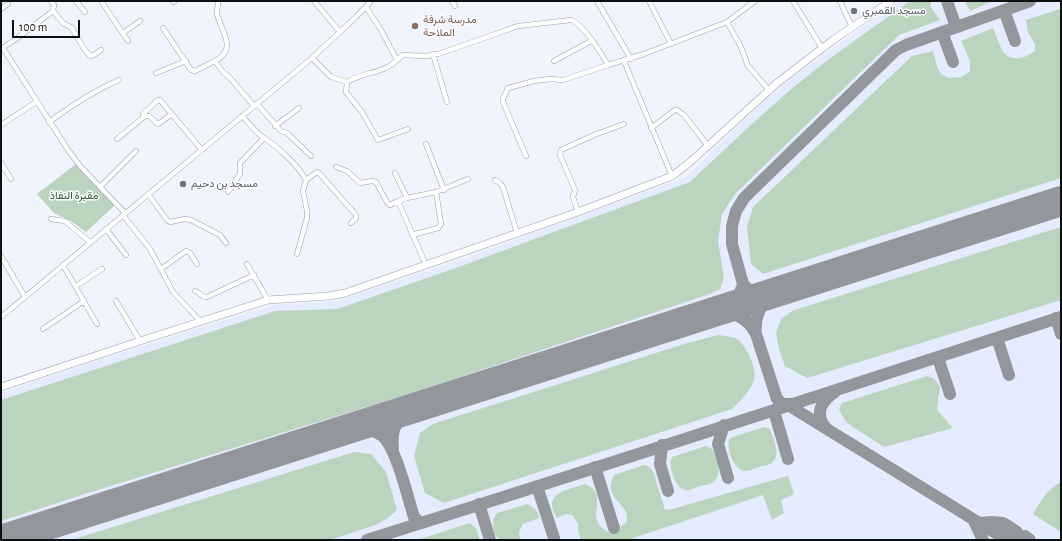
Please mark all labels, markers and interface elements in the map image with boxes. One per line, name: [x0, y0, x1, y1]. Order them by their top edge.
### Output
place label: مسجد القمبري: [862, 4, 926, 18]
marker: مسجد القمبري: [849, 6, 859, 16]
scale bar: [14, 12, 82, 38]
place label: مدرسة شرفة الملاحة: [423, 13, 477, 39]
text: 100 m: [19, 21, 47, 33]
marker: مدرسة شرفة الملاحة: [410, 21, 420, 31]
place label: مسجد بن دحيم: [191, 177, 258, 191]
marker: مسجد بن دحيم: [178, 179, 188, 189]
park label: مقبرة النفاذ: [50, 189, 98, 203]

